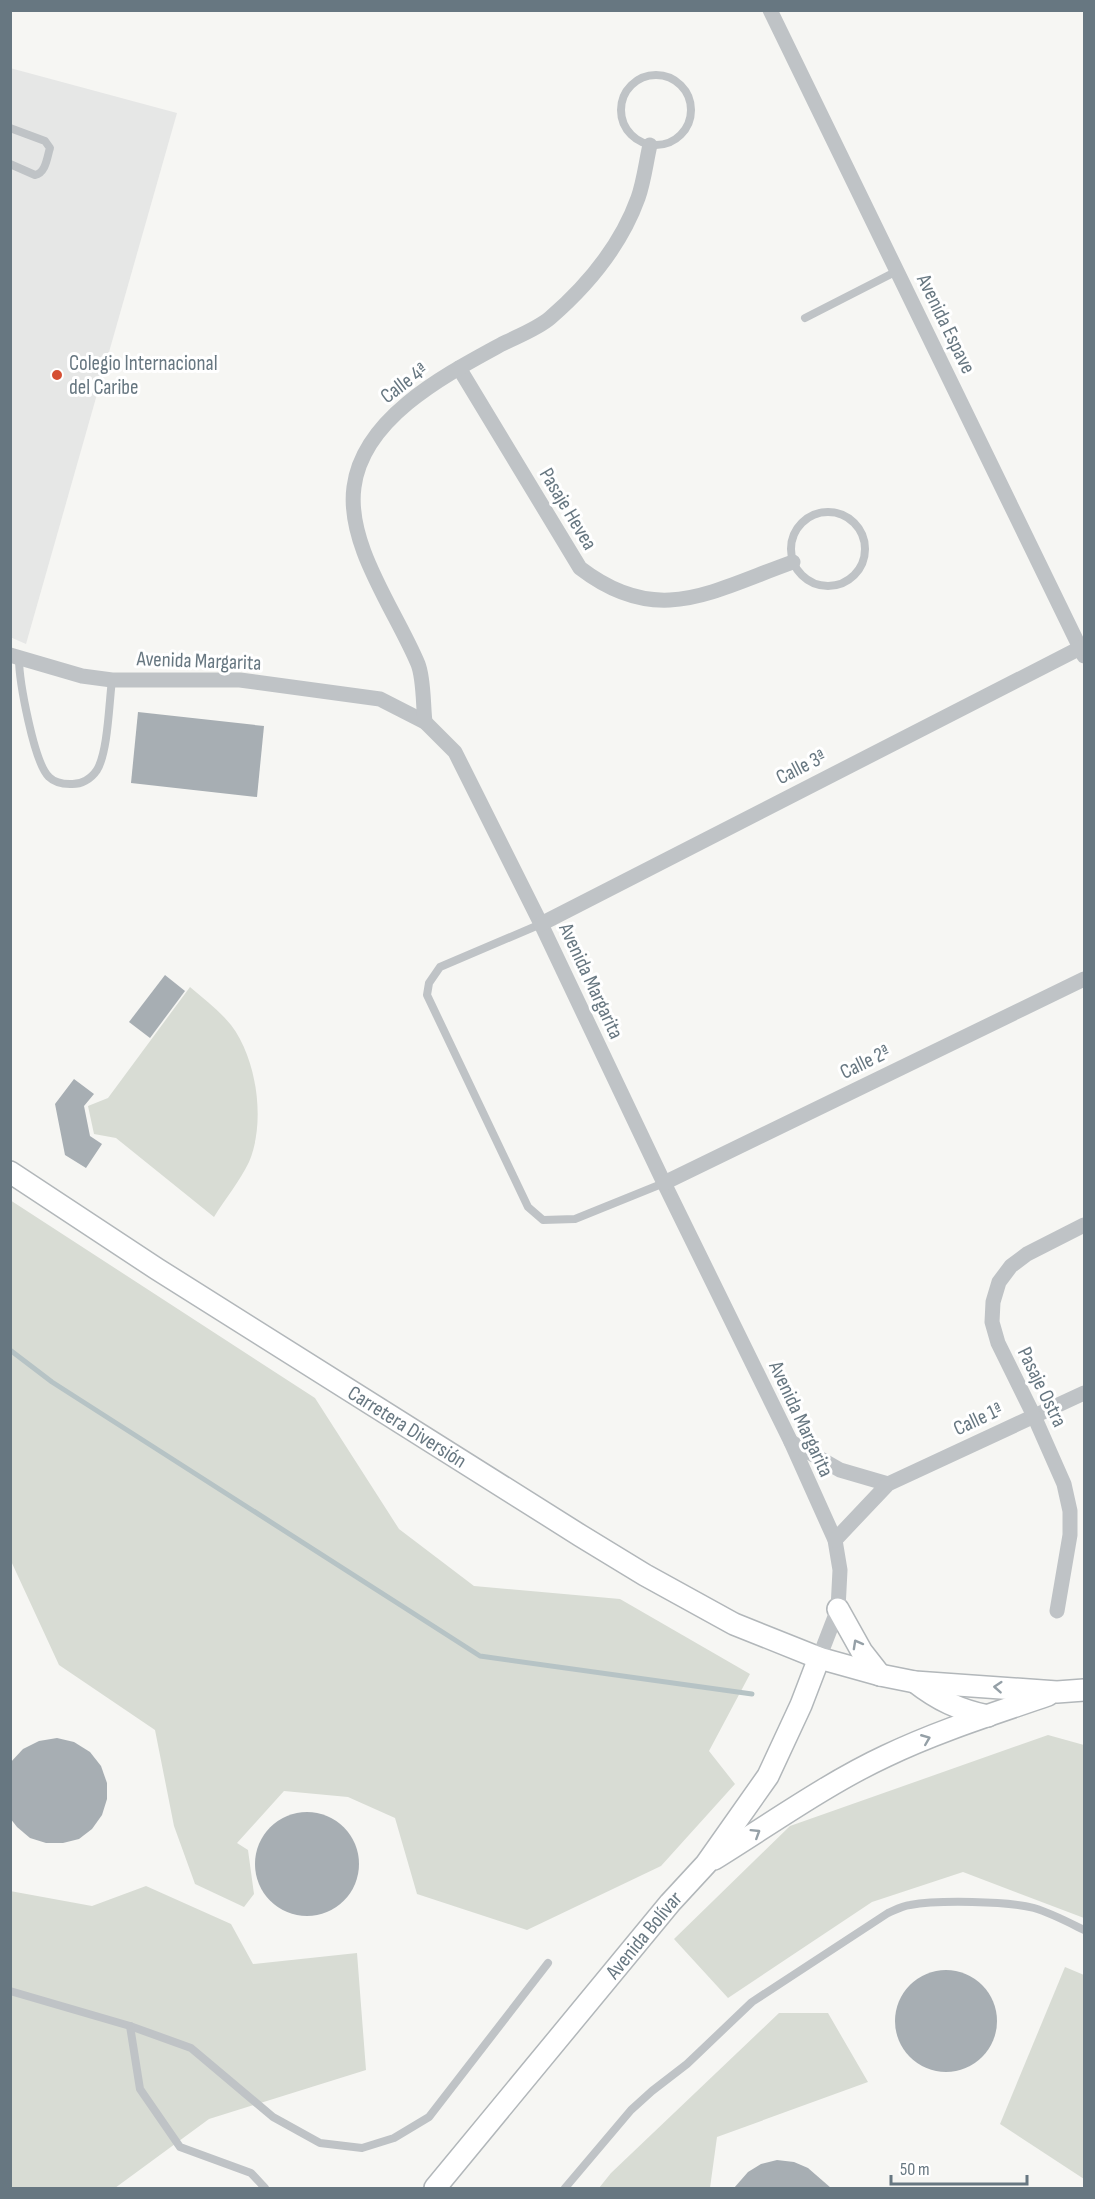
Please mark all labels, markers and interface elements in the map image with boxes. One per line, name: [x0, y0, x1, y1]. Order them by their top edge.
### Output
street label: Avenida Espave: [911, 269, 981, 378]
place label: Colegio Internacional del Caribe: [69, 351, 218, 400]
street label: Calle 4ª: [375, 357, 433, 409]
marker: Colegio Internacional del Caribe: [50, 368, 64, 382]
street label: Pasaje Hevea: [534, 463, 602, 555]
street label: Avenida Margarita: [135, 646, 262, 676]
street label: Calle 3ª: [772, 744, 830, 790]
street label: Avenida Margarita: [553, 918, 629, 1043]
street label: Calle 2ª: [836, 1039, 894, 1085]
street label: Pasaje Ostra: [1012, 1343, 1072, 1431]
street label: Avenida Margarita: [763, 1356, 839, 1481]
street label: Carretera Diversión: [343, 1380, 471, 1473]
street label: Calle 1ª: [950, 1397, 1006, 1441]
one-way arrow: [853, 1639, 864, 1650]
one-way arrow: [994, 1681, 1003, 1694]
one-way arrow: [919, 1734, 930, 1746]
one-way arrow: [750, 1829, 760, 1841]
street label: Avenida Bolívar: [600, 1886, 687, 1985]
scale bar: [891, 2148, 1028, 2186]
text: 50 m: [900, 2159, 930, 2180]

